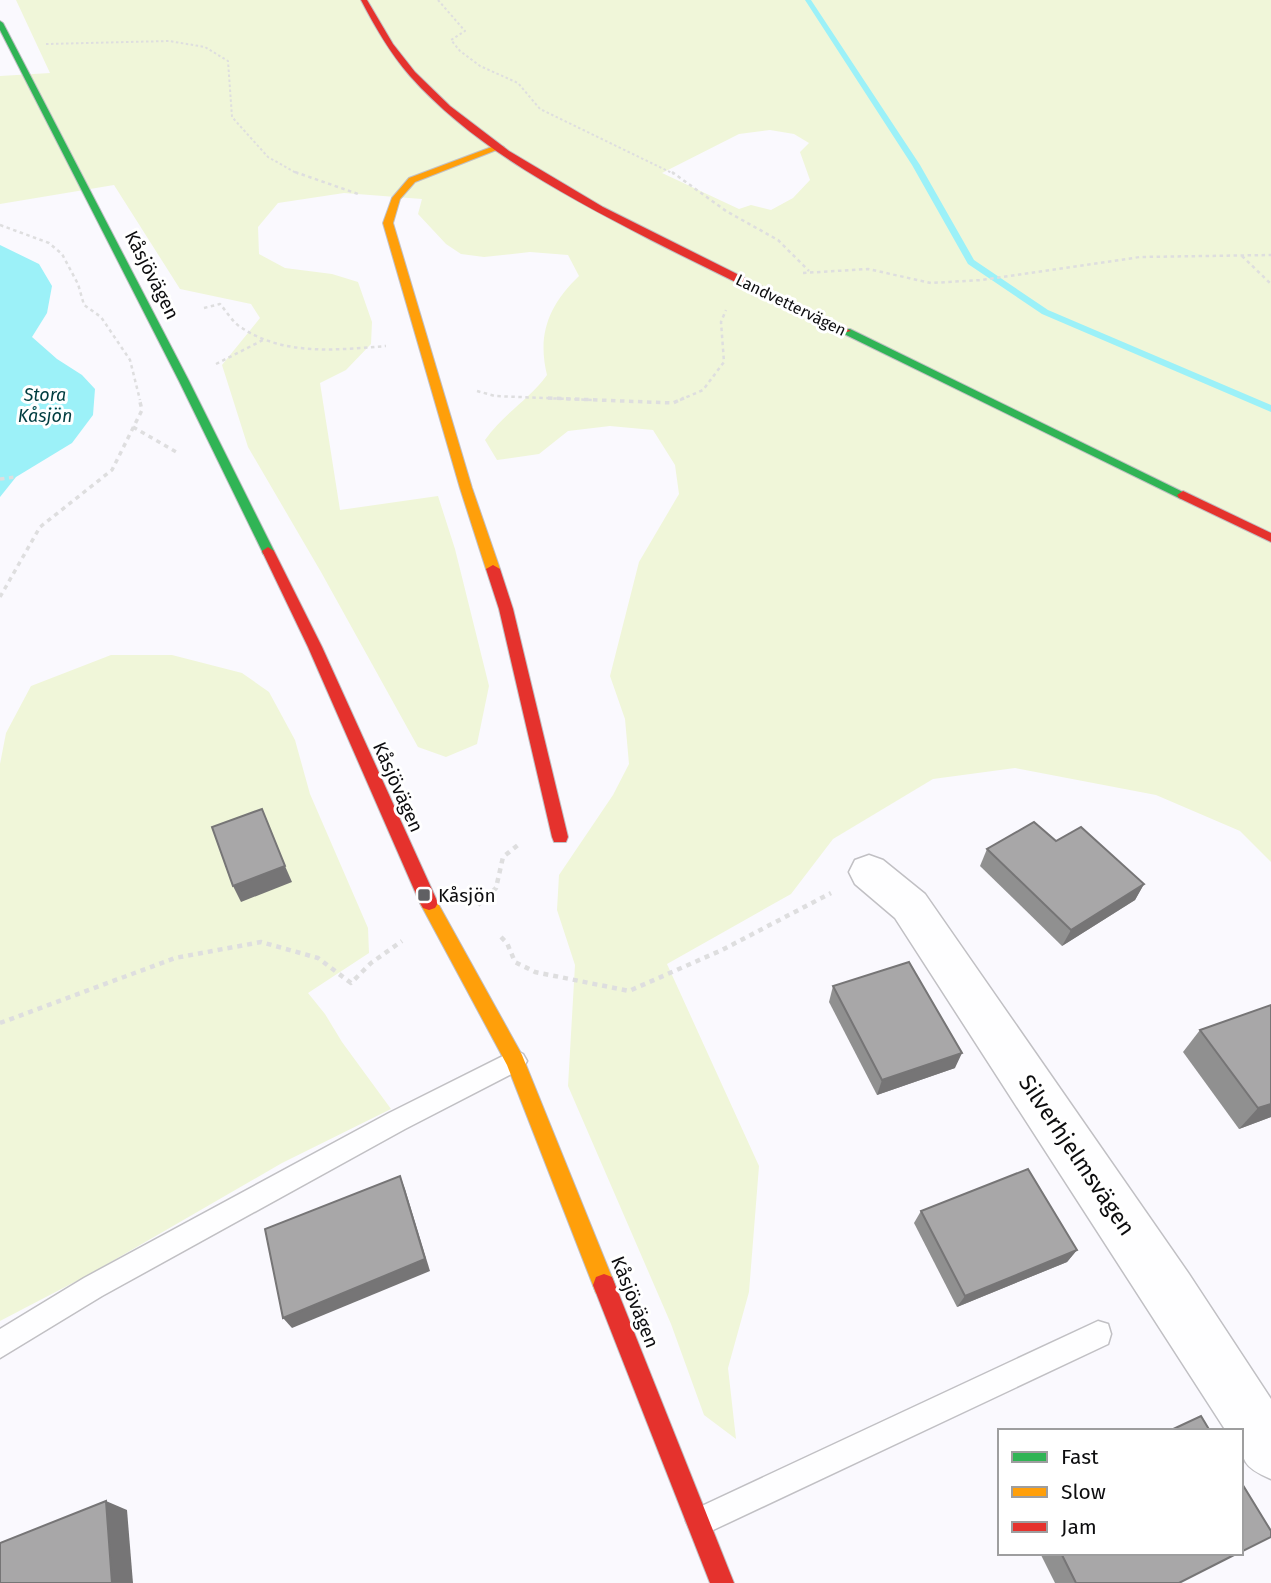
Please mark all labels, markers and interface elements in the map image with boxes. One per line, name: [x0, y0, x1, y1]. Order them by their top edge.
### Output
street label: Kåsjövägen: [120, 227, 184, 323]
street label: Landvettervägen: [733, 270, 849, 340]
water label: Stora Kåsjön: [18, 384, 72, 427]
street label: Kåsjövägen: [368, 738, 428, 836]
place label: Kåsjön: [438, 884, 496, 907]
marker: Kåsjön: [416, 887, 432, 903]
street label: Silverhjelmsvägen: [1013, 1069, 1141, 1241]
street label: Kåsjövägen: [606, 1253, 664, 1351]
legend: [998, 1429, 1243, 1555]
text: Fast: [1061, 1444, 1099, 1470]
text: Slow: [1061, 1479, 1106, 1505]
text: Jam: [1061, 1514, 1097, 1540]

